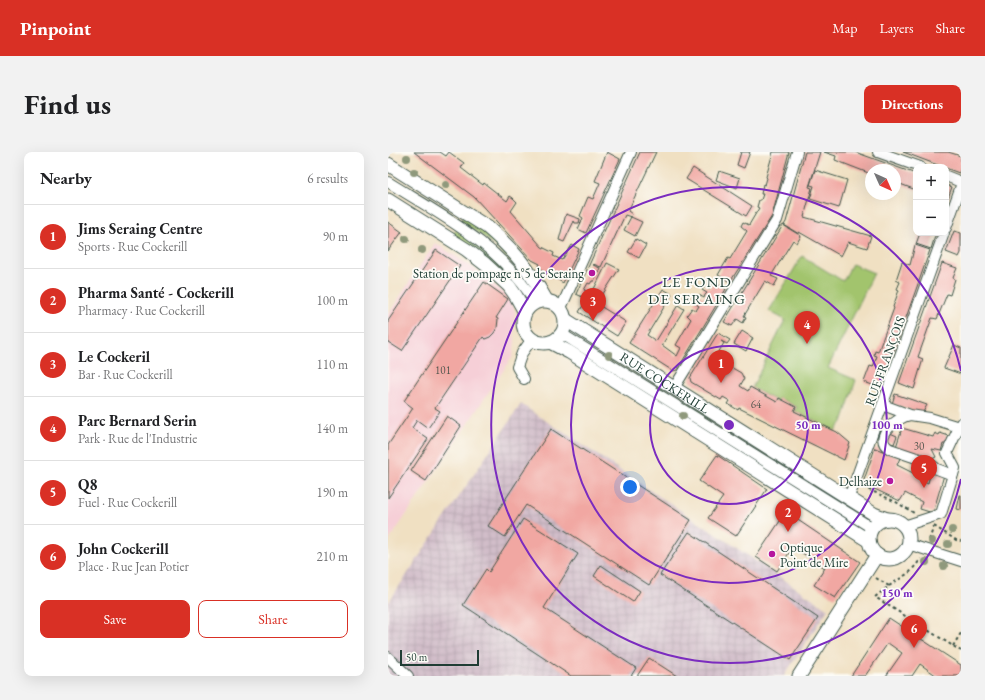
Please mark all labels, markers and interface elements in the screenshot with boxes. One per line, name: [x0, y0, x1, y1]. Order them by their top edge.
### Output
text: Pinpoint: [20, 16, 91, 41]
text: Map: [832, 19, 857, 37]
text: Layers: [879, 19, 914, 37]
text: Share: [936, 19, 965, 37]
button: Directions: [864, 85, 961, 123]
text: Find us: [24, 86, 111, 122]
north arrow: [865, 164, 901, 200]
map controls: [913, 164, 949, 236]
button: +: [913, 164, 949, 200]
text: Nearby: [40, 167, 92, 189]
text: 6 results: [307, 170, 348, 187]
button: −: [913, 200, 949, 236]
text: Jims Seraing Centre: [78, 219, 203, 238]
text: 1: [50, 228, 56, 245]
text: 90 m: [323, 228, 348, 245]
text: Sports · Rue Cockerill: [78, 238, 187, 255]
place label: Station de pompage n°5 de Seraing: [413, 265, 584, 282]
marker: Station de pompage n°5 de Seraing: [587, 268, 597, 278]
district label: LE FOND DE SERAING: [648, 272, 746, 308]
text: Pharma Santé - Cockerill: [78, 283, 234, 302]
pin: 3: [580, 288, 606, 321]
text: 2: [50, 292, 56, 309]
text: 100 m: [317, 292, 348, 309]
text: Pharmacy · Rue Cockerill: [78, 302, 205, 319]
pin: 4: [794, 311, 820, 344]
street label: RUE FRANÇOIS: [861, 314, 909, 408]
text: Le Cockeril: [78, 347, 150, 366]
street label: RUE COCKERILL: [617, 348, 713, 417]
pin: 1: [708, 350, 734, 383]
text: 3: [50, 356, 56, 373]
text: 110 m: [317, 356, 348, 373]
house number: 101: [435, 363, 451, 377]
text: Bar · Rue Cockerill: [78, 366, 173, 383]
house number: 64: [751, 397, 762, 411]
text: Parc Bernard Serin: [78, 411, 197, 430]
text: 50 m: [795, 417, 821, 433]
text: 100 m: [871, 417, 903, 433]
centre of rings: [722, 418, 736, 432]
text: 4: [50, 420, 56, 437]
text: 140 m: [317, 420, 348, 437]
text: Park · Rue de l'Industrie: [78, 430, 197, 447]
house number: 30: [914, 439, 924, 453]
pin: 5: [911, 455, 937, 488]
place label: Delhaize: [839, 473, 882, 490]
text: Q8: [78, 475, 97, 494]
marker: Delhaize: [885, 476, 895, 486]
your location: [620, 477, 640, 497]
text: 5: [50, 484, 56, 501]
text: 190 m: [317, 484, 348, 501]
text: Fuel · Rue Cockerill: [78, 494, 177, 511]
pin: 2: [775, 499, 801, 532]
text: John Cockerill: [78, 539, 169, 558]
place label: Optique Point de Mire: [780, 539, 848, 571]
text: 6: [50, 548, 56, 565]
text: 210 m: [317, 548, 348, 565]
marker: Optique Point de Mire: [767, 549, 777, 559]
text: Place · Rue Jean Potier: [78, 558, 189, 575]
text: 150 m: [881, 585, 913, 601]
button: Save: [40, 600, 190, 638]
button: Share: [198, 600, 348, 638]
pin: 6: [901, 615, 927, 648]
scale bar: [400, 648, 479, 667]
text: 50 m: [406, 650, 427, 664]

